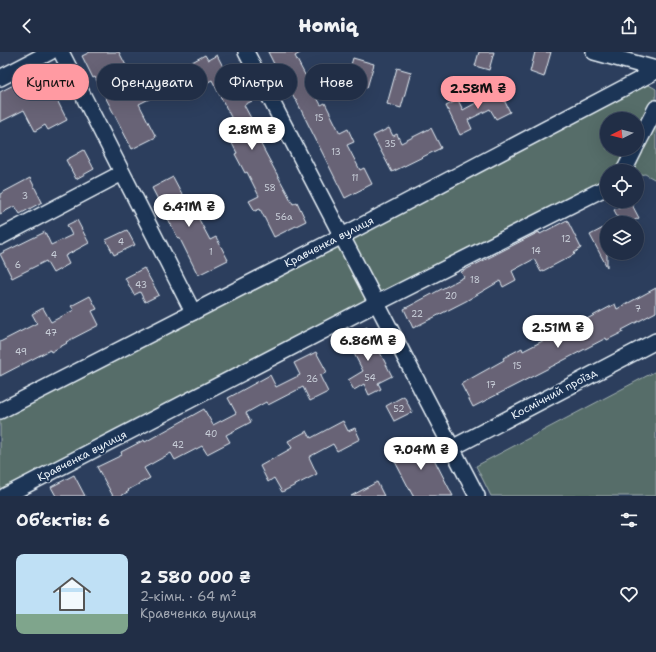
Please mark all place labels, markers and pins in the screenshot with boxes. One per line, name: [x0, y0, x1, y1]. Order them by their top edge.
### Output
pin: 2.58M ₴: [441, 76, 515, 110]
pin: 2.8M ₴: [219, 117, 285, 151]
pin: 6.41M ₴: [152, 194, 226, 228]
pin: 2.51M ₴: [521, 315, 595, 349]
pin: 6.86M ₴: [331, 328, 405, 362]
pin: 7.04M ₴: [384, 437, 458, 471]

